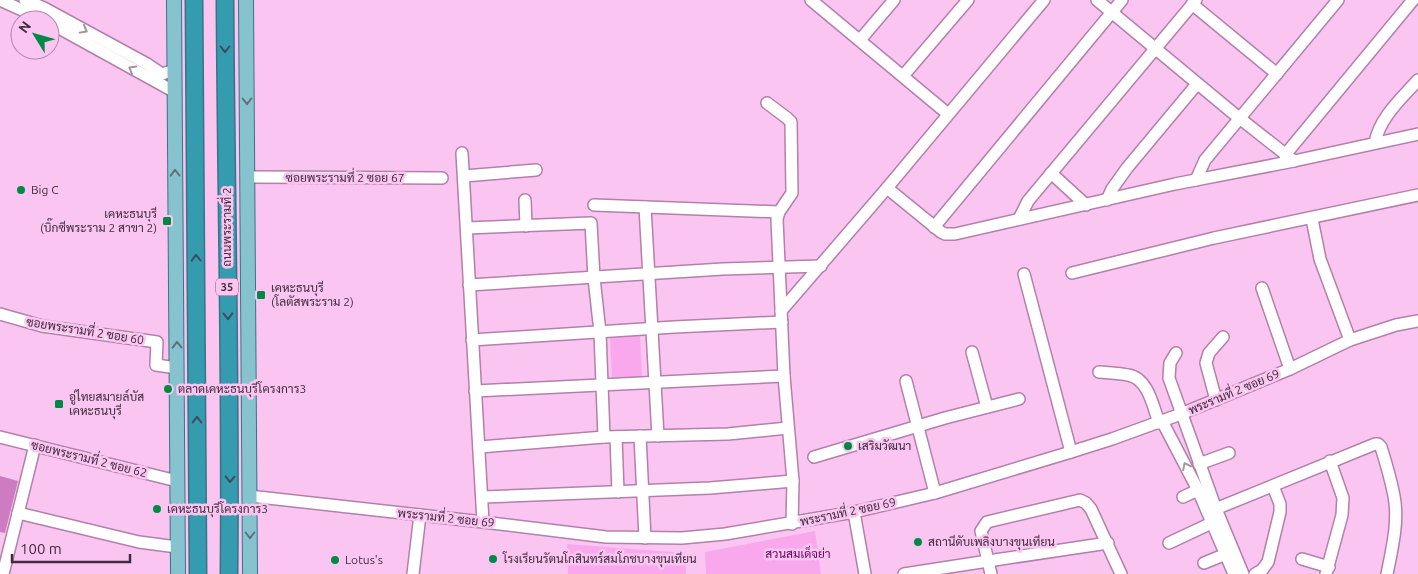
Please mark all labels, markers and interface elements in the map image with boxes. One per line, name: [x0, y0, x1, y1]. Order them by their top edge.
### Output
north arrow: [10, 10, 60, 60]
text: N: [15, 18, 34, 36]
one-way arrow: [78, 24, 87, 34]
one-way arrow: [220, 45, 230, 53]
one-way arrow: [128, 66, 137, 76]
one-way arrow: [242, 98, 252, 105]
street label: ซอยพระรามที่ 2 ซอย 67: [286, 167, 404, 184]
one-way arrow: [169, 169, 180, 177]
place label: Big C: [31, 183, 59, 196]
marker: Big C: [15, 184, 27, 196]
street label: ถนนพระรามที่ 2: [216, 187, 233, 267]
place label: เคหะธนบุรี (บิ๊กซีพระราม 2 สาขา 2): [40, 206, 157, 235]
marker: เคหะธนบุรี (บิ๊กซีพระราม 2 สาขา 2): [161, 215, 173, 227]
one-way arrow: [191, 254, 201, 262]
road number: 35: [216, 278, 238, 296]
place label: เคหะธนบุรี (โลตัสพระราม 2): [271, 280, 354, 309]
marker: เคหะธนบุรี (โลตัสพระราม 2): [255, 289, 267, 301]
street label: ซอยพระรามที่ 2 ซอย 60: [25, 311, 146, 346]
one-way arrow: [223, 312, 233, 320]
one-way arrow: [172, 341, 182, 348]
street label: พระรามที่ 2 ซอย 69: [1185, 363, 1281, 417]
place label: ตลาดเคหะธนบุรีโครงการ3: [178, 381, 306, 398]
marker: ตลาดเคหะธนบุรีโครงการ3: [162, 383, 174, 395]
place label: อู่ไทยสมายล์บัส เคหะธนบุรี: [69, 389, 144, 420]
marker: อู่ไทยสมายล์บัส เคหะธนบุรี: [53, 398, 65, 410]
one-way arrow: [192, 416, 202, 424]
street label: ซอยพระรามที่ 2 ซอย 62: [30, 434, 149, 479]
place label: เสริมวัฒนา: [858, 439, 911, 452]
marker: เสริมวัฒนา: [842, 440, 854, 452]
one-way arrow: [1182, 462, 1192, 471]
one-way arrow: [225, 475, 235, 483]
street label: พระรามที่ 2 ซอย 69: [798, 491, 897, 528]
place label: เคหะธนบุรีโครงการ3: [167, 501, 268, 518]
street label: พระรามที่ 2 ซอย 69: [397, 502, 496, 529]
marker: เคหะธนบุรีโครงการ3: [151, 503, 163, 515]
scale bar: [12, 532, 130, 564]
one-way arrow: [245, 532, 255, 539]
place label: สถานีดับเพลิงบางขุนเทียน: [928, 534, 1055, 551]
marker: สถานีดับเพลิงบางขุนเทียน: [912, 536, 924, 548]
text: 100 m: [20, 540, 62, 557]
park label: สวนสมเด็จย่า: [765, 545, 831, 560]
place label: โรงเรียนรัตนโกสินทร์สมโภชบางขุนเทียน: [502, 551, 697, 568]
place label: Lotus's: [345, 553, 383, 566]
marker: โรงเรียนรัตนโกสินทร์สมโภชบางขุนเทียน: [487, 553, 499, 565]
marker: Lotus's: [329, 554, 341, 566]

